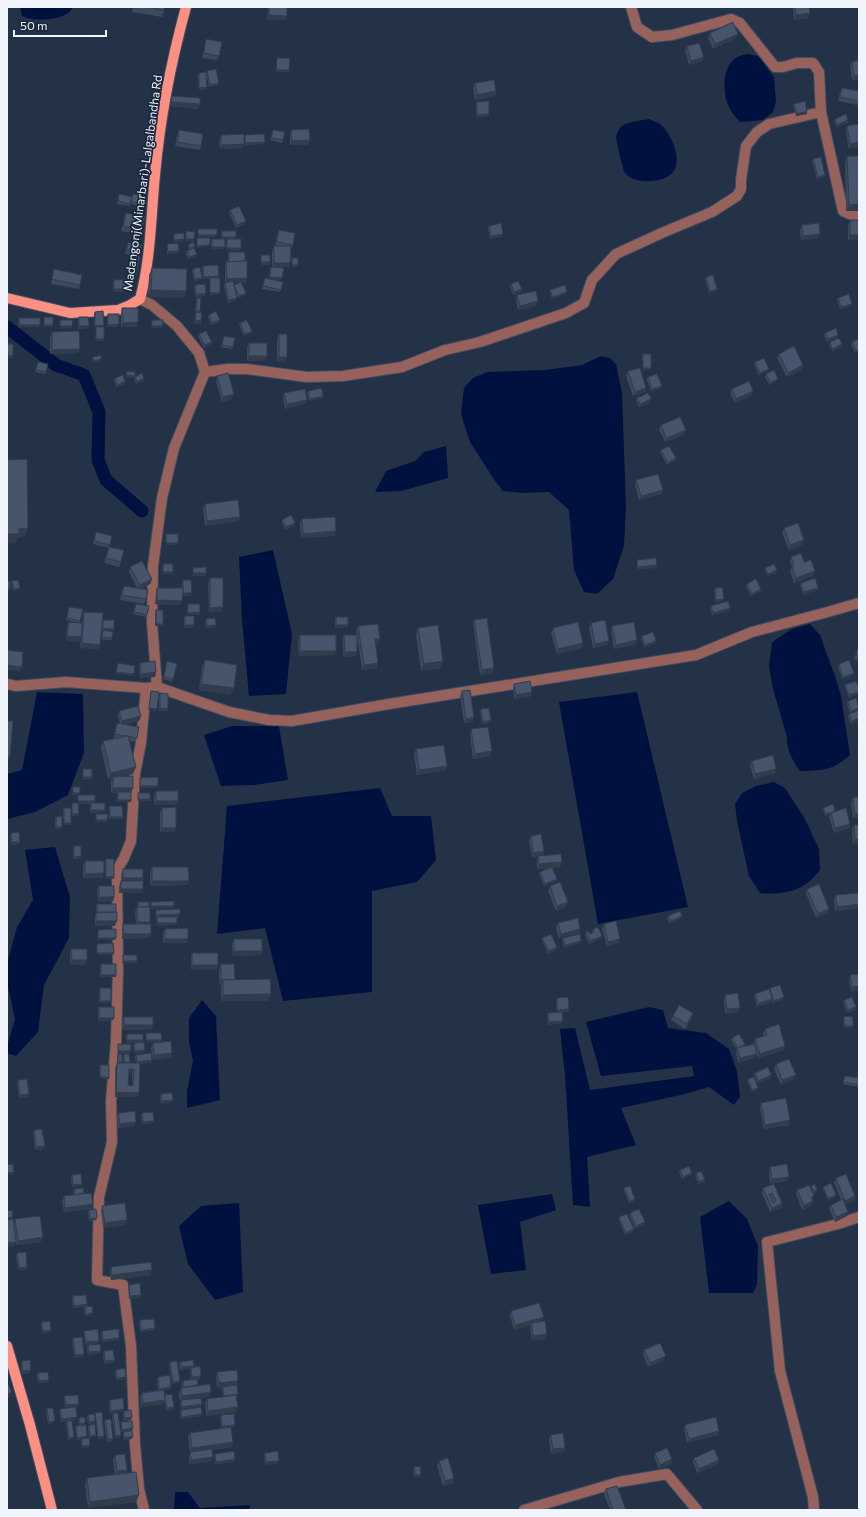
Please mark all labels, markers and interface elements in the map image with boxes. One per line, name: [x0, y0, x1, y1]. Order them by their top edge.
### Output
scale bar: [14, 12, 106, 38]
text: 50 m: [20, 18, 48, 32]
street label: Madangonj(Minarbari)-Lalgalbandha Rd: [120, 74, 164, 292]

